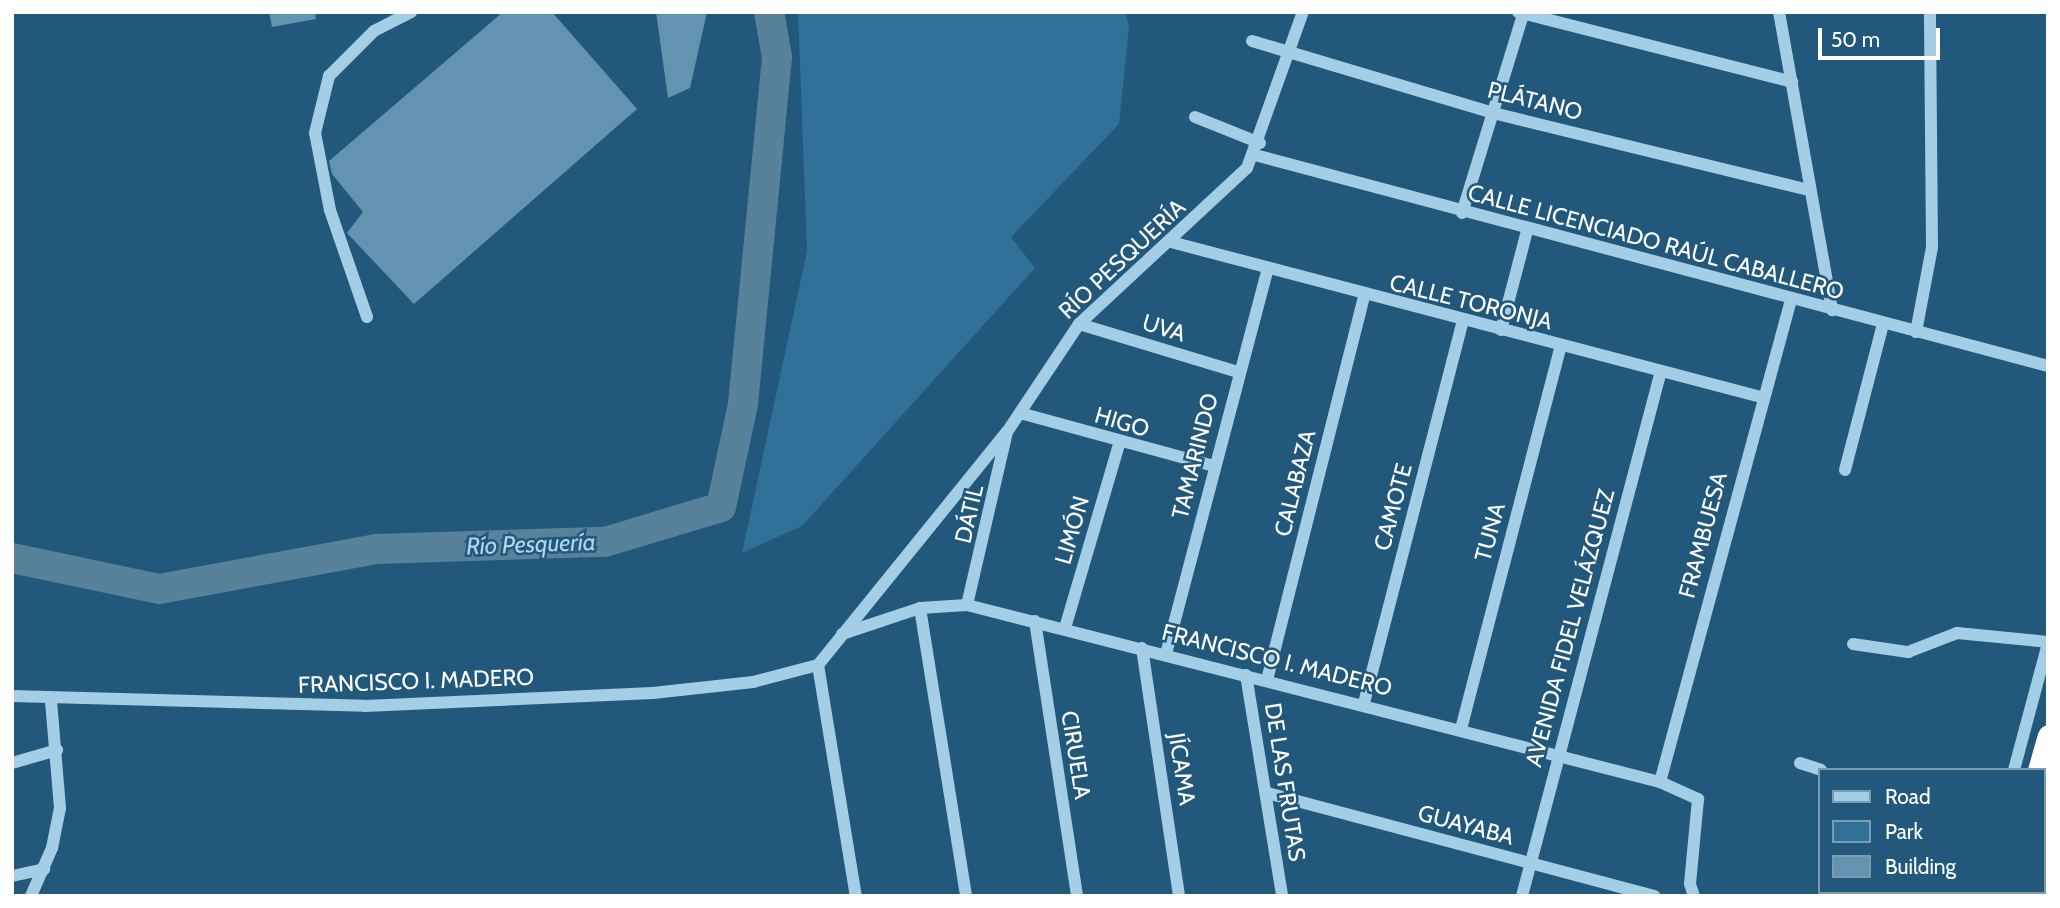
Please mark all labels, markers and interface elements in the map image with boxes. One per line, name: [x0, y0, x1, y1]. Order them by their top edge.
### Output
scale bar: [1822, 14, 1944, 58]
text: 50 m: [1831, 27, 1880, 52]
street label: PLÁTANO: [1485, 76, 1585, 126]
street label: CALLE LICENCIADO RAÚL CABALLERO: [1465, 178, 1847, 306]
street label: RÍO PESQUERÍA: [1053, 193, 1191, 325]
street label: CALLE TORONJA: [1387, 268, 1555, 336]
street label: UVA: [1139, 308, 1189, 348]
street label: TAMARINDO: [1166, 390, 1224, 522]
street label: HIGO: [1092, 401, 1152, 443]
street label: CALABAZA: [1268, 427, 1322, 539]
street label: CAMOTE: [1368, 460, 1418, 554]
street label: FRAMBUESA: [1673, 469, 1733, 601]
street label: DÁTIL: [949, 482, 989, 546]
street label: AVENIDA FIDEL VELÁZQUEZ: [1520, 486, 1620, 770]
street label: LIMÓN: [1049, 493, 1095, 567]
street label: TUNA: [1469, 500, 1511, 564]
water label: Río Pesquería: [466, 527, 596, 561]
street label: FRANCISCO I. MADERO: [1159, 618, 1395, 702]
street label: FRANCISCO I. MADERO: [298, 663, 534, 699]
street label: DE LAS FRUTAS: [1259, 701, 1311, 863]
street label: CIRUELA: [1055, 709, 1097, 801]
street label: JÍCAMA: [1163, 731, 1201, 807]
legend: [1818, 768, 2046, 894]
text: Road: [1885, 784, 1931, 809]
street label: GUAYABA: [1415, 799, 1517, 851]
text: Park: [1885, 819, 1923, 844]
text: Building: [1885, 854, 1956, 879]

